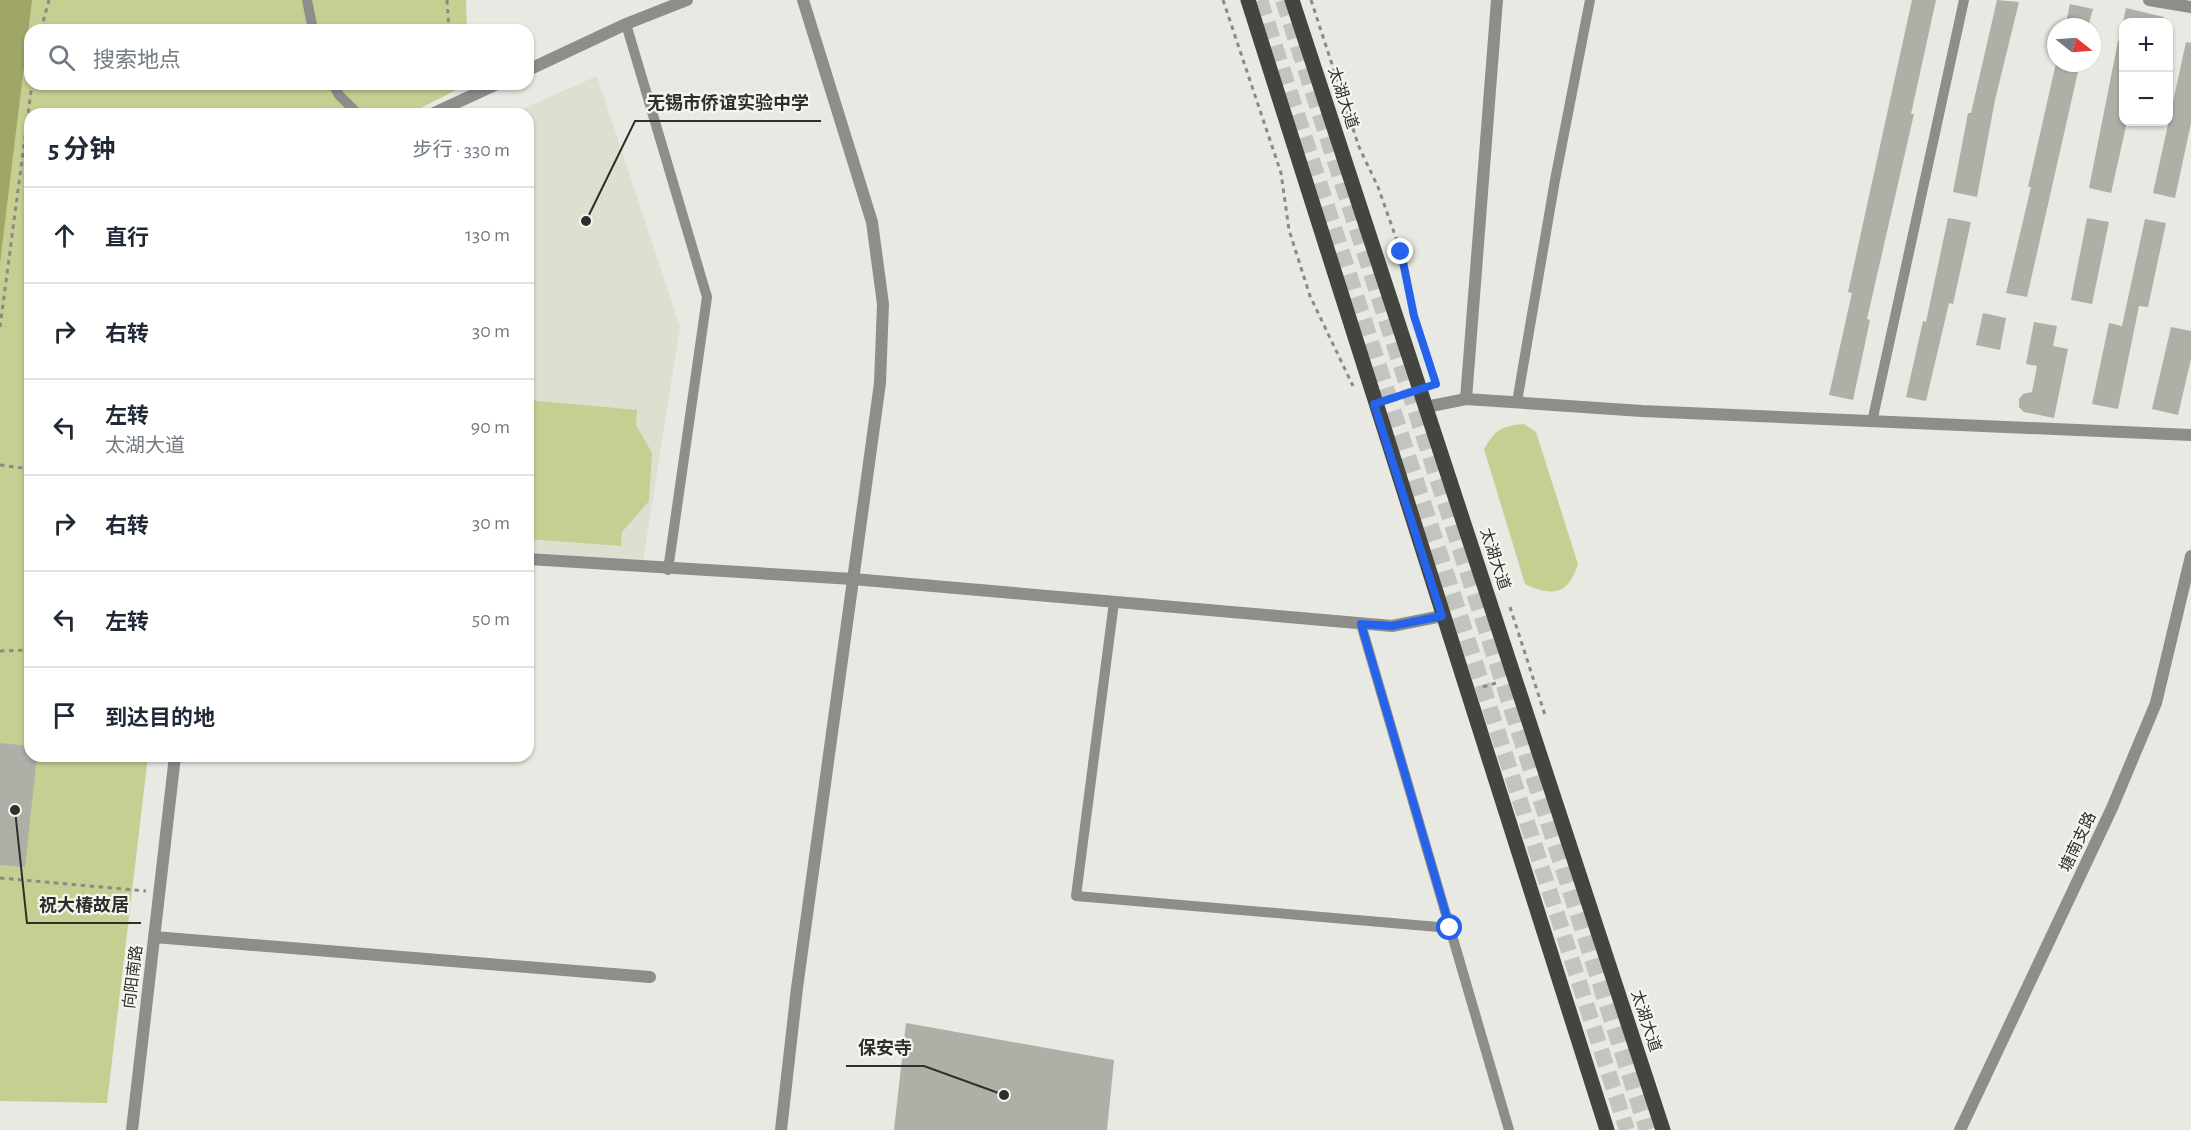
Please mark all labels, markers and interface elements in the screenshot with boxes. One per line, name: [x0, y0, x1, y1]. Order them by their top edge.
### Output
north arrow: [2047, 18, 2101, 72]
map controls: [2119, 18, 2173, 126]
button: +: [2119, 18, 2173, 72]
search box: [24, 24, 534, 90]
icon: search: [45, 41, 78, 74]
text: 搜索地点: [93, 49, 181, 71]
street label: 太湖大道: [1326, 65, 1361, 131]
button: −: [2119, 72, 2173, 126]
callout: 无锡市侨谊实验中学: [635, 85, 821, 121]
text: 无锡市侨谊实验中学: [647, 93, 809, 113]
text: 5 分钟: [48, 137, 115, 163]
text: 步行 · 330 m: [412, 140, 510, 160]
icon: ahead: [48, 219, 81, 252]
text: 130 m: [465, 225, 510, 245]
text: 直行: [105, 227, 149, 249]
route end: [1387, 238, 1413, 264]
icon: right: [48, 315, 81, 348]
text: 30 m: [472, 321, 510, 341]
text: 右转: [105, 323, 149, 345]
text: 左转: [105, 405, 149, 427]
icon: left: [48, 411, 81, 444]
text: 90 m: [471, 417, 510, 437]
text: 太湖大道: [105, 436, 185, 456]
icon: right: [48, 507, 81, 540]
text: 30 m: [472, 513, 510, 533]
text: 右转: [105, 515, 149, 537]
street label: 太湖大道: [1478, 526, 1513, 592]
icon: left: [48, 603, 81, 636]
text: 50 m: [472, 609, 510, 629]
text: 左转: [105, 611, 149, 633]
icon: arrive: [48, 699, 81, 732]
text: 到达目的地: [105, 707, 215, 729]
street label: 塘南支路: [2056, 809, 2099, 874]
callout: 祝大椿故居: [27, 887, 141, 923]
text: 祝大椿故居: [39, 895, 129, 915]
route start: [1436, 914, 1462, 940]
street label: 向阳南路: [120, 944, 145, 1010]
street label: 太湖大道: [1629, 988, 1664, 1054]
callout: 保安寺: [846, 1030, 924, 1066]
text: 保安寺: [858, 1038, 912, 1058]

